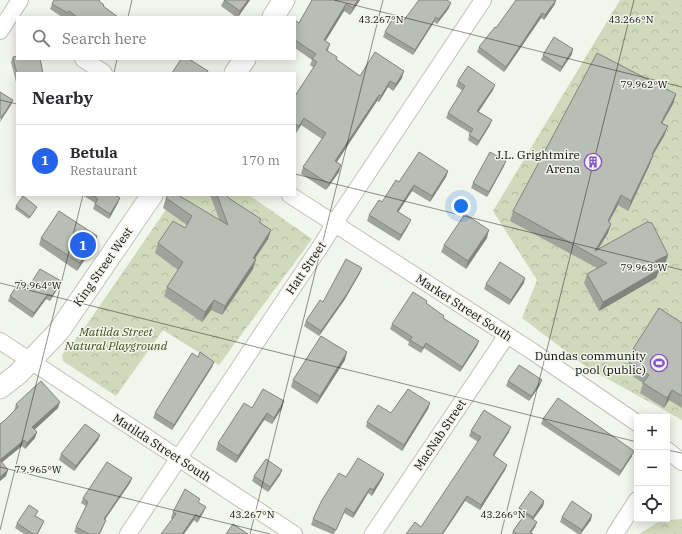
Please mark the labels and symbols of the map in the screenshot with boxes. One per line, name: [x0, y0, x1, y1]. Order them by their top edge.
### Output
text: 43.267°N: [358, 13, 404, 26]
text: 43.266°N: [608, 13, 654, 26]
text: 79.962°W: [620, 78, 668, 91]
place label: J.L. Grightmire Arena: [496, 147, 580, 176]
building icon: J.L. Grightmire Arena: [583, 152, 603, 172]
your location: [451, 196, 471, 216]
street label: King Street West: [70, 224, 135, 309]
pin: 1: [70, 230, 96, 260]
street label: Hatt Street: [282, 238, 329, 297]
text: 79.963°W: [620, 261, 668, 274]
street label: Market Street South: [413, 271, 516, 345]
text: 79.964°W: [14, 279, 62, 292]
park label: Matilda Street Natural Playground: [64, 324, 168, 353]
place label: Dundas community pool (public): [535, 348, 647, 377]
sports icon: Dundas community pool (public): [649, 353, 669, 373]
street label: MacNab Street: [410, 396, 469, 473]
street label: Matilda Street South: [110, 410, 215, 485]
text: 79.965°W: [14, 463, 62, 476]
text: 43.267°N: [229, 508, 275, 521]
text: 43.266°N: [480, 508, 526, 521]

